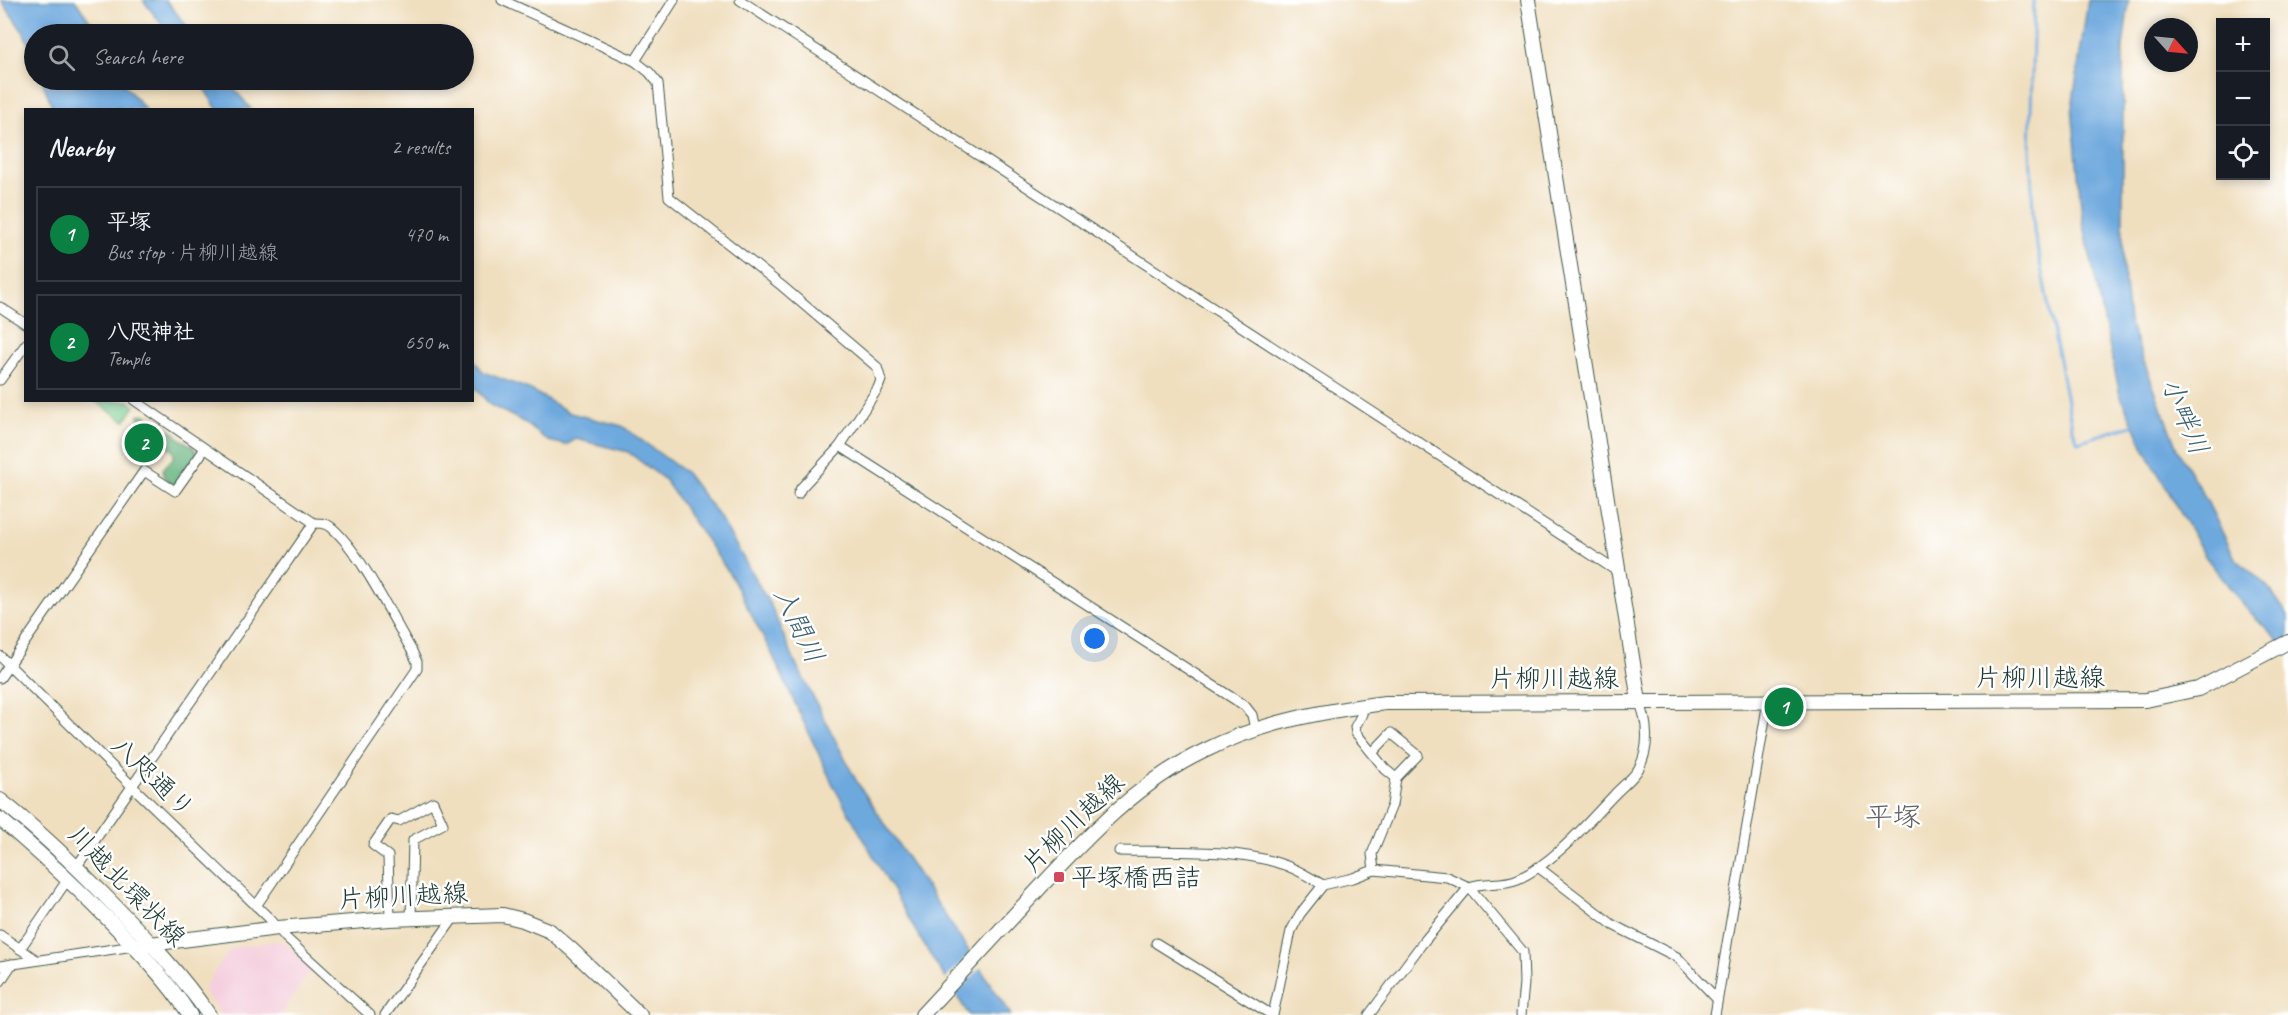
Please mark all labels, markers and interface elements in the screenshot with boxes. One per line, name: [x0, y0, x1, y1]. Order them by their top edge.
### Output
north arrow: [2144, 18, 2198, 72]
map controls: [2216, 18, 2270, 180]
button: +: [2216, 18, 2270, 72]
search box: [24, 24, 474, 90]
icon: search: [45, 41, 78, 74]
text: Search here: [93, 43, 183, 71]
button: −: [2216, 72, 2270, 126]
button: locate: [2216, 126, 2270, 180]
text: Nearby: [48, 131, 113, 164]
text: 2 results: [391, 135, 450, 160]
text: 平塚: [107, 208, 151, 236]
text: 1: [65, 222, 74, 247]
text: 470 m: [405, 222, 448, 247]
text: Bus stop · 片柳川越線: [107, 240, 278, 265]
text: 八咫神社: [107, 318, 195, 346]
text: 2: [65, 330, 74, 355]
text: 650 m: [405, 330, 448, 355]
text: Temple: [107, 346, 150, 371]
water label: 小畔川: [2154, 372, 2216, 460]
pin: 2: [124, 420, 164, 466]
water label: 入間川: [766, 581, 832, 669]
your location: [1080, 624, 1109, 653]
street label: 片柳川越線: [1975, 661, 2105, 694]
street label: 片柳川越線: [1489, 662, 1619, 695]
pin: 1: [1764, 684, 1804, 730]
street label: 八咫通り: [104, 729, 202, 825]
street label: 片柳川越線: [1015, 766, 1131, 880]
district label: 平塚: [1865, 799, 1921, 834]
street label: 川越北環状線: [61, 818, 193, 954]
place label: 平塚橋西詰: [1071, 861, 1201, 894]
marker: 平塚橋西詰: [1052, 870, 1066, 884]
street label: 片柳川越線: [337, 876, 469, 916]

